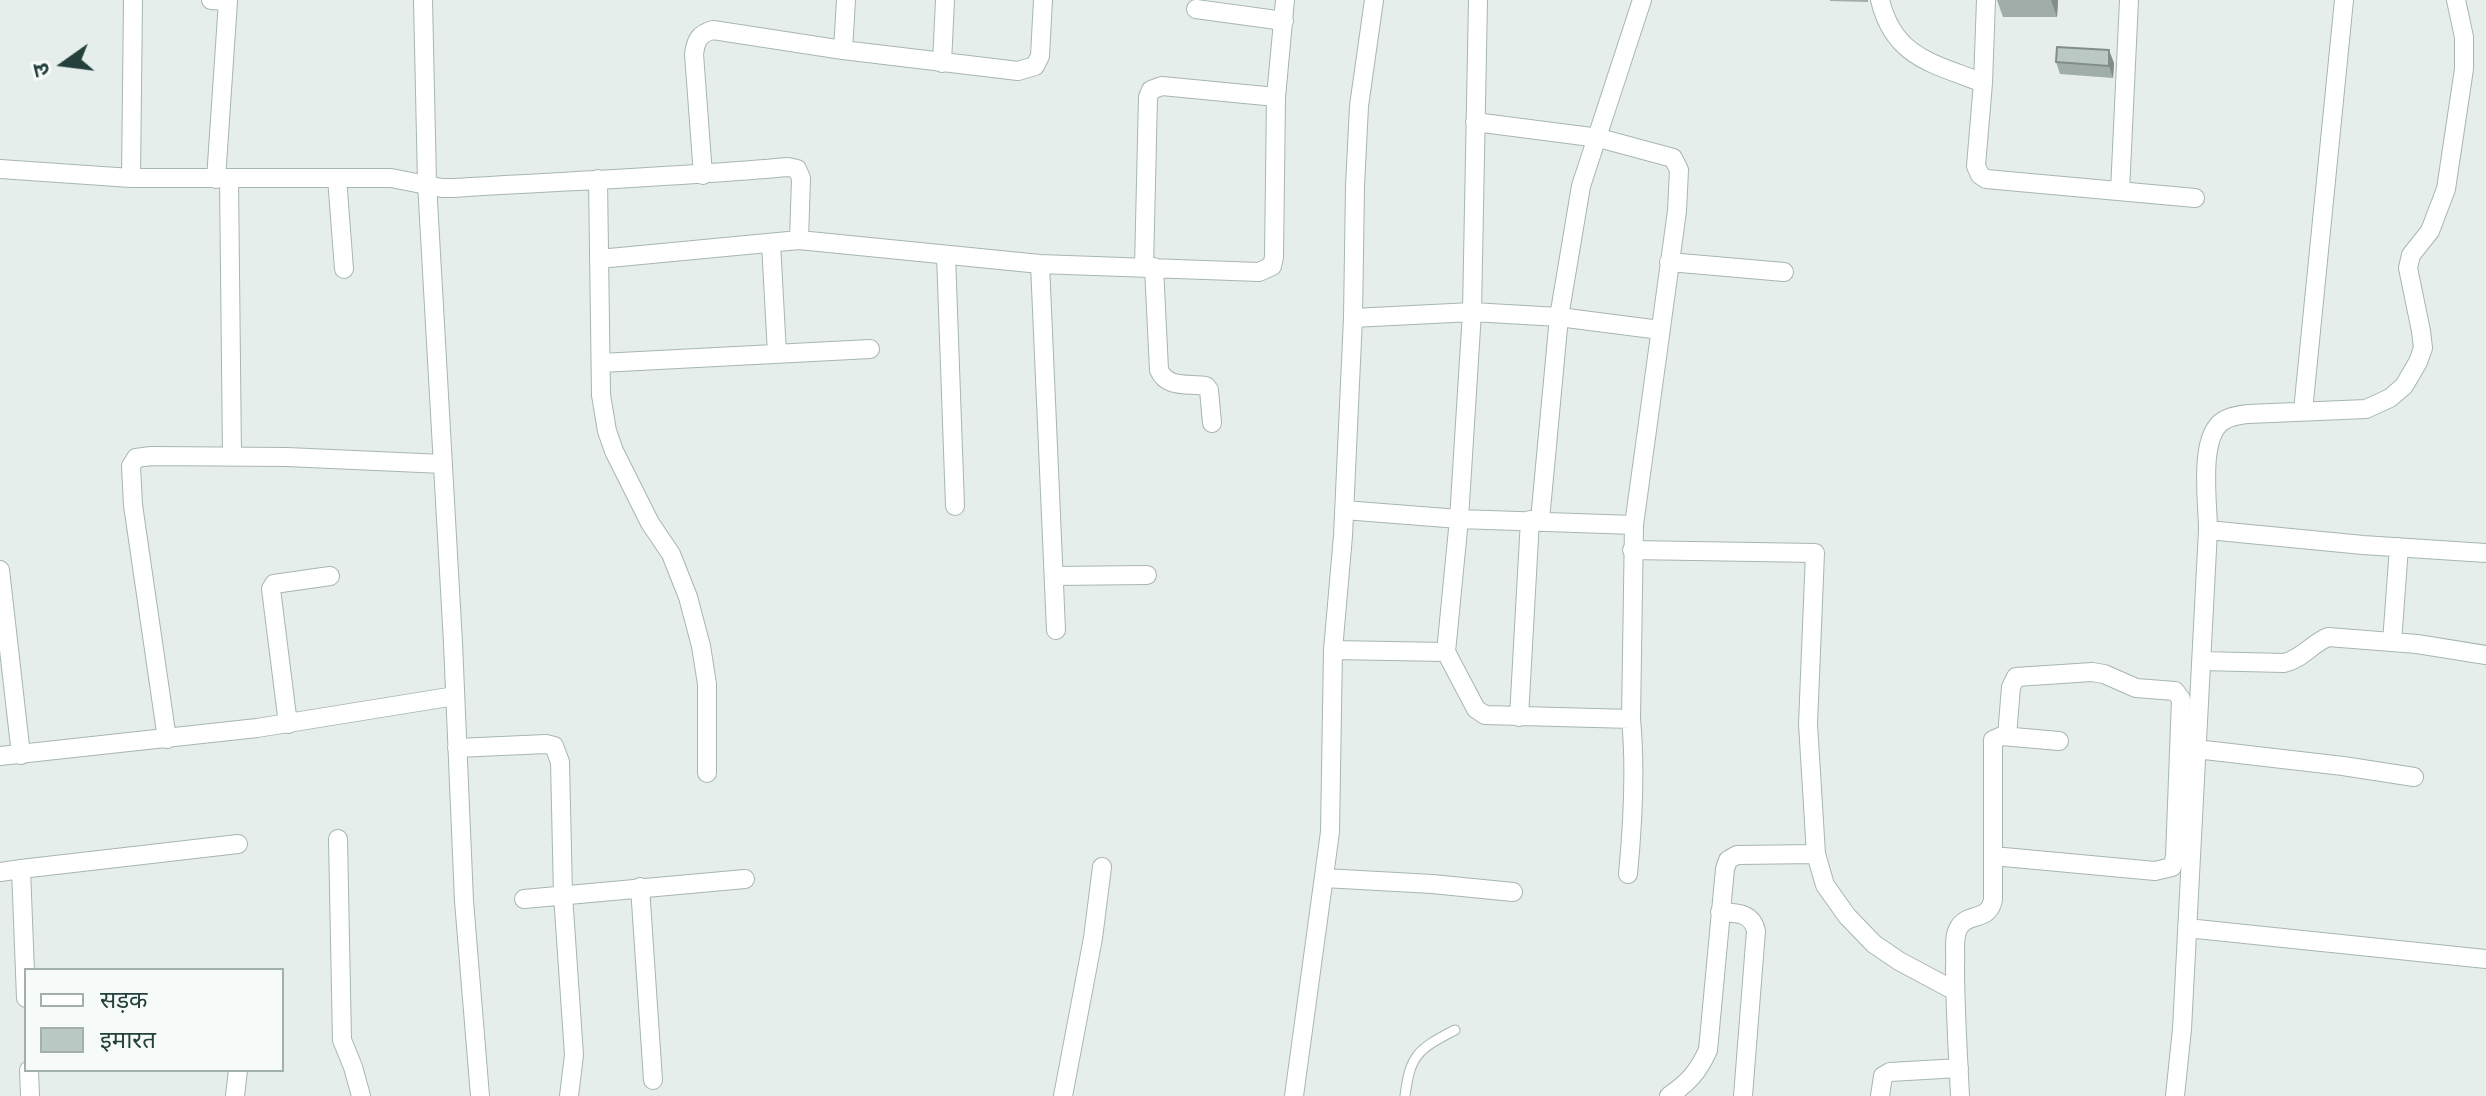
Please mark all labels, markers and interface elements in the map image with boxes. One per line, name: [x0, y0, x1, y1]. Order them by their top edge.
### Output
north arrow: [24, 24, 104, 104]
text: उ: [25, 60, 57, 80]
legend: [24, 968, 284, 1072]
text: सड़क: [100, 983, 148, 1015]
text: इमारत: [100, 1023, 156, 1055]

